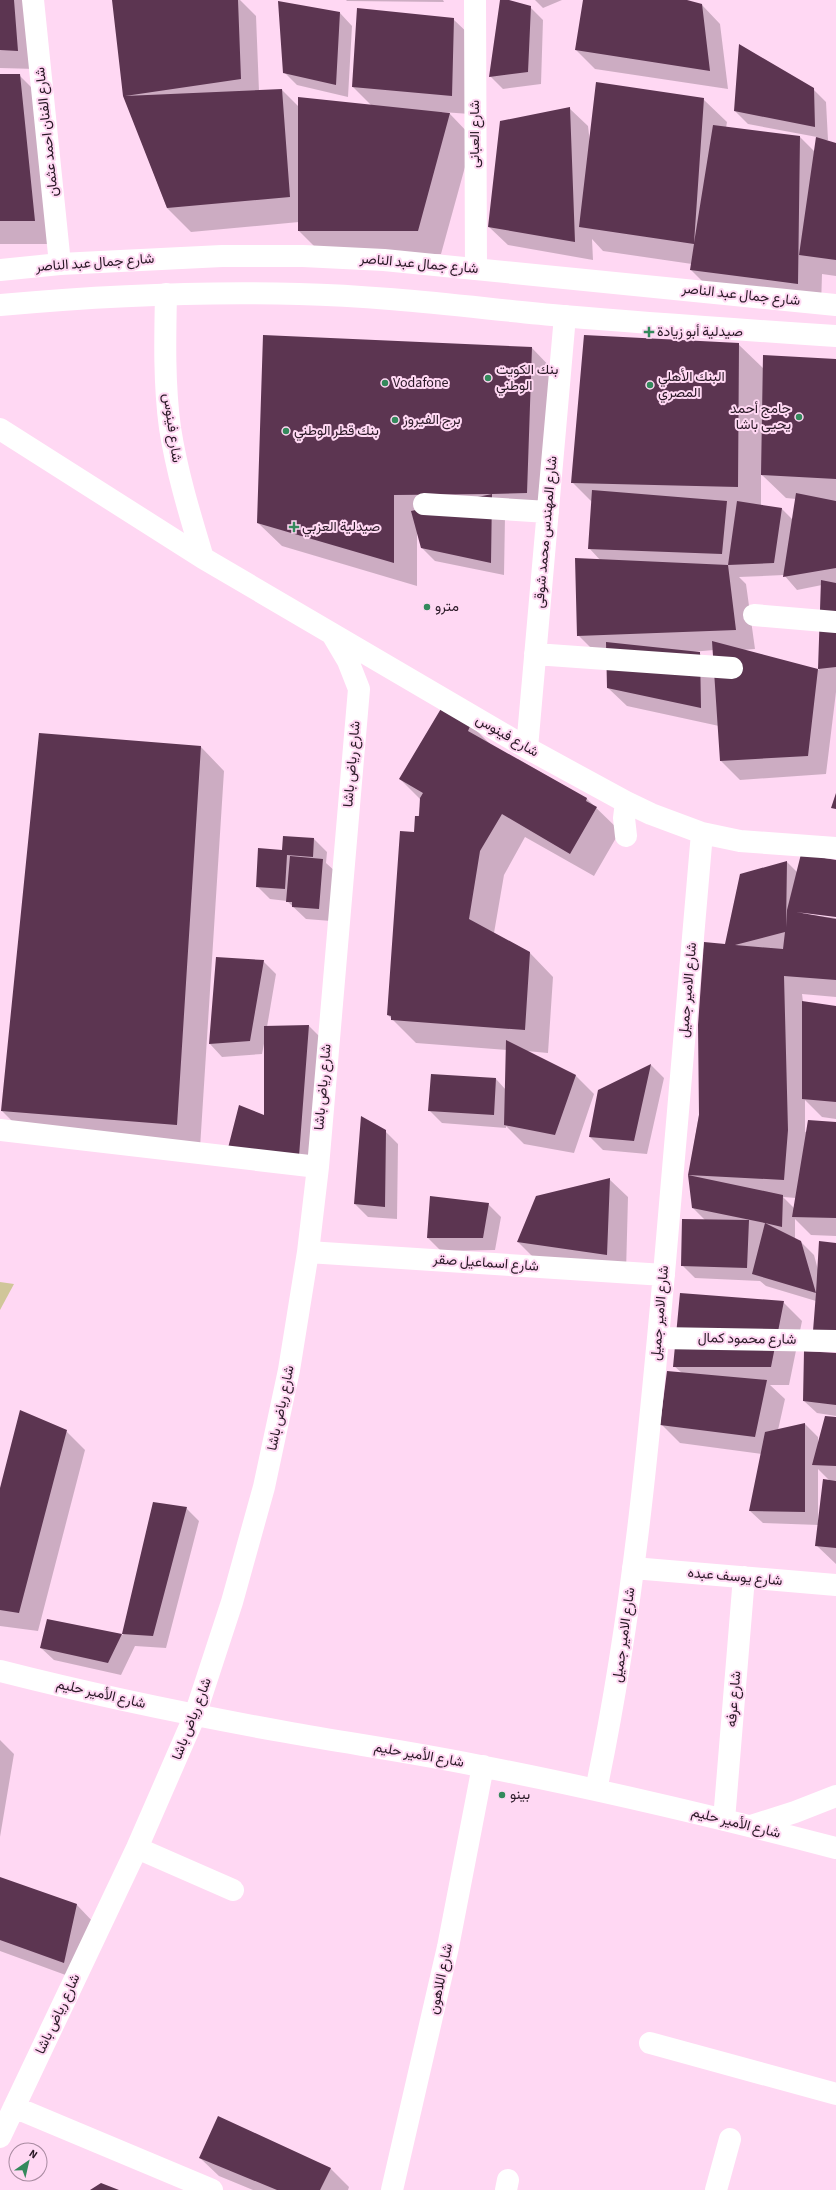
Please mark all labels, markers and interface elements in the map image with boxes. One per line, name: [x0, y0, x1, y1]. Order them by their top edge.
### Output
street label: شارع الفنان احمد عثمان: [30, 66, 64, 198]
street label: شارع العبانى: [465, 100, 485, 168]
street label: شارع جمال عبد الناصر: [34, 249, 155, 277]
street label: شارع جمال عبد الناصر: [358, 249, 479, 279]
street label: شارع جمال عبد الناصر: [680, 279, 801, 311]
place label: صيدلية أبو زيادة: [657, 322, 743, 342]
marker: صيدلية أبو زيادة: [644, 327, 654, 337]
place label: بنك الكويت الوطني: [496, 360, 558, 397]
place label: البنك الأهلي المصري: [658, 367, 725, 404]
place label: Vodafone: [393, 373, 449, 393]
marker: بنك الكويت الوطني: [483, 373, 493, 383]
marker: Vodafone: [380, 378, 390, 388]
marker: البنك الأهلي المصري: [645, 380, 655, 390]
street label: شارع فينوس: [157, 392, 187, 464]
place label: جامح أحمد يحيى باشا: [730, 399, 791, 435]
place label: برج الفيروز: [402, 410, 461, 430]
marker: جامح أحمد يحيى باشا: [794, 412, 804, 422]
marker: برج الفيروز: [390, 415, 400, 425]
place label: بنك قطر الوطني: [294, 421, 379, 442]
marker: بنك قطر الوطني: [281, 426, 291, 436]
street label: شارع المهندس محمد شوقى: [529, 455, 563, 609]
place label: صيدلية العزبي: [302, 517, 381, 538]
marker: صيدلية العزبي: [289, 522, 299, 532]
place label: مترو: [435, 597, 459, 617]
marker: مترو: [422, 602, 432, 612]
street label: شارع فينوس: [472, 710, 542, 762]
street label: شارع رياض باشا: [338, 720, 366, 808]
street label: شارع الامير جميل: [674, 941, 702, 1039]
street label: شارع رياض باشا: [309, 1043, 337, 1131]
street label: شارع اسماعيل صقر: [431, 1249, 540, 1277]
street label: شارع الامير جميل: [646, 1264, 674, 1362]
street label: شارع محمود كمال: [698, 1328, 796, 1350]
street label: شارع رياض باشا: [262, 1364, 300, 1452]
street label: شارع يوسف عبده: [687, 1563, 783, 1591]
street label: شارع الامير جميل: [607, 1586, 641, 1684]
street label: شارع عرفه: [722, 1670, 746, 1728]
street label: شارع الأمير حليم: [54, 1674, 148, 1714]
street label: شارع رياض باشا: [167, 1675, 217, 1763]
street label: شارع الأمير حليم: [372, 1737, 466, 1773]
place label: بينو: [510, 1785, 530, 1805]
marker: بينو: [497, 1790, 507, 1800]
street label: شارع الأمير حليم: [689, 1802, 783, 1844]
street label: شارع اللاهون: [424, 1942, 458, 2016]
street label: شارع رياض باشا: [31, 1971, 85, 2057]
north arrow: [8, 2142, 48, 2182]
text: N: [26, 2146, 41, 2162]

